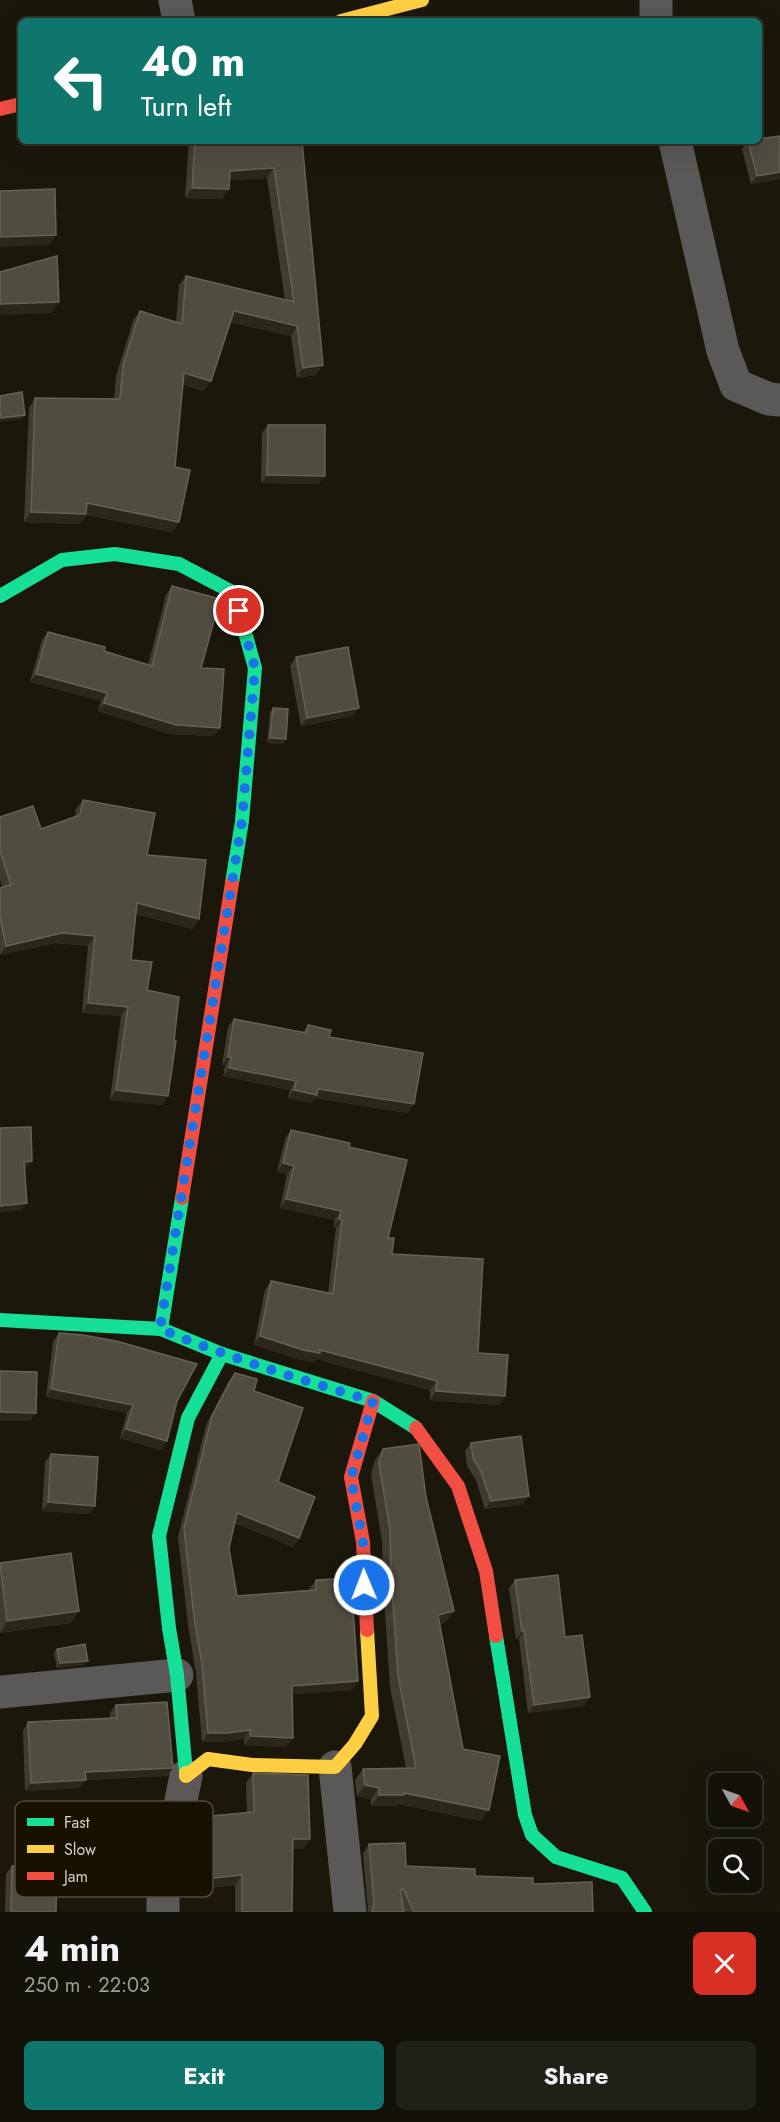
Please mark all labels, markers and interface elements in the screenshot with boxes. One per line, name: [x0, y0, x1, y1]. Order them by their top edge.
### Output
text: 40 m: [141, 31, 245, 92]
icon: left: [42, 42, 120, 120]
text: Turn left: [141, 87, 231, 126]
pin: [213, 585, 264, 636]
icon: arrive: [222, 594, 255, 627]
position arrow: [332, 1553, 396, 1617]
north arrow: [708, 1773, 762, 1827]
map controls: [708, 1773, 762, 1893]
legend: [15, 1801, 213, 1897]
text: Fast: [64, 1811, 90, 1834]
text: Slow: [64, 1838, 96, 1861]
button: search: [708, 1839, 762, 1893]
text: Jam: [62, 1865, 88, 1888]
text: 4 min: [24, 1922, 120, 1974]
button: close: [693, 1932, 756, 1995]
text: 250 m · 22:03: [24, 1971, 150, 2000]
button: Exit: [24, 2041, 384, 2110]
button: Share: [396, 2041, 756, 2110]

